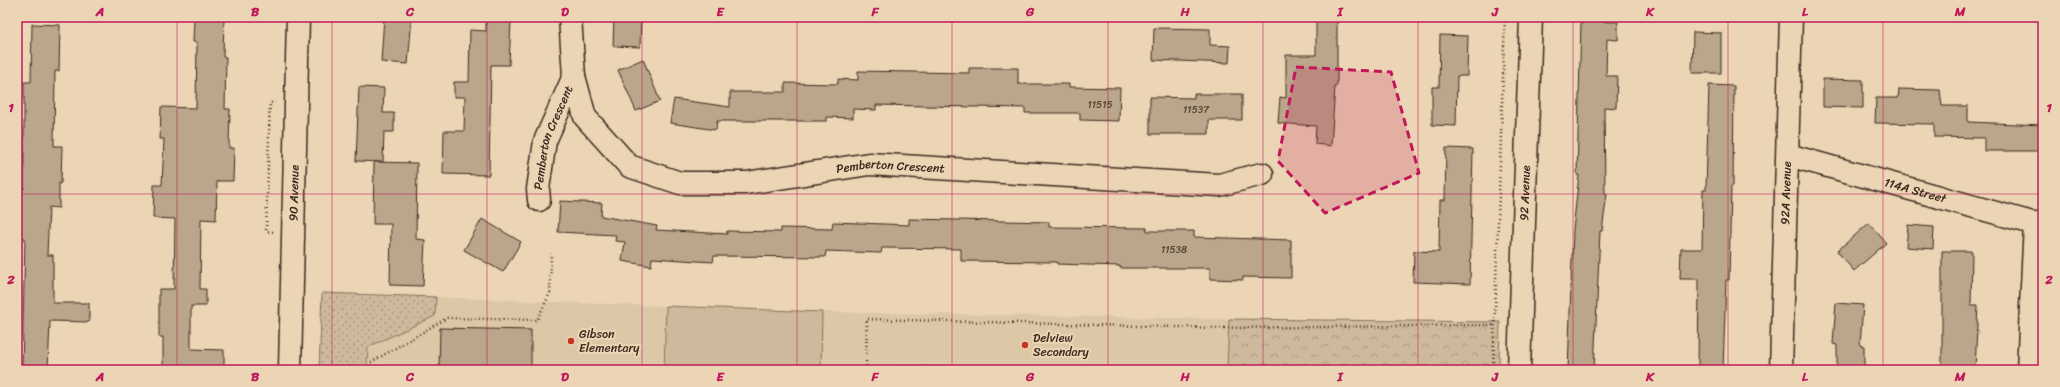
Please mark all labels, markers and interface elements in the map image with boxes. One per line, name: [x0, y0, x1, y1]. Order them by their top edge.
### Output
text: A: [95, 0, 104, 23]
text: B: [251, 0, 260, 23]
text: C: [405, 0, 415, 23]
text: D: [561, 0, 569, 23]
text: E: [716, 0, 725, 23]
text: F: [870, 0, 879, 23]
text: G: [1025, 0, 1035, 23]
text: H: [1179, 0, 1190, 23]
text: I: [1336, 0, 1344, 23]
text: J: [1491, 0, 1499, 23]
text: K: [1645, 0, 1655, 23]
text: L: [1802, 0, 1809, 23]
text: M: [1954, 0, 1966, 23]
street label: Pemberton Crescent: [527, 82, 579, 191]
text: 1: [8, 96, 14, 119]
house number: 11515: [1087, 96, 1113, 114]
text: 1: [2046, 96, 2052, 119]
house number: 11537: [1183, 101, 1210, 119]
street label: Pemberton Crescent: [835, 153, 945, 180]
street label: 92A Avenue: [1774, 161, 1798, 225]
street label: 90 Avenue: [282, 164, 306, 222]
street label: 92 Avenue: [1513, 165, 1537, 221]
street label: 114A Street: [1882, 171, 1950, 210]
house number: 11538: [1161, 241, 1187, 259]
text: 2: [6, 268, 15, 291]
text: 2: [2044, 268, 2053, 291]
place label: Gibson Elementary: [579, 323, 640, 359]
place label: Delview Secondary: [1033, 327, 1090, 363]
marker: Gibson Elementary: [566, 336, 576, 346]
marker: Delview Secondary: [1020, 340, 1030, 350]
text: A: [95, 365, 104, 387]
text: B: [251, 365, 260, 387]
text: C: [405, 365, 415, 387]
text: D: [561, 365, 569, 387]
text: E: [716, 365, 725, 387]
text: F: [870, 365, 879, 387]
text: G: [1025, 365, 1035, 387]
text: H: [1179, 365, 1190, 387]
text: I: [1336, 365, 1344, 387]
text: J: [1491, 365, 1499, 387]
text: K: [1645, 365, 1655, 387]
text: L: [1802, 365, 1809, 387]
text: M: [1954, 365, 1966, 387]

